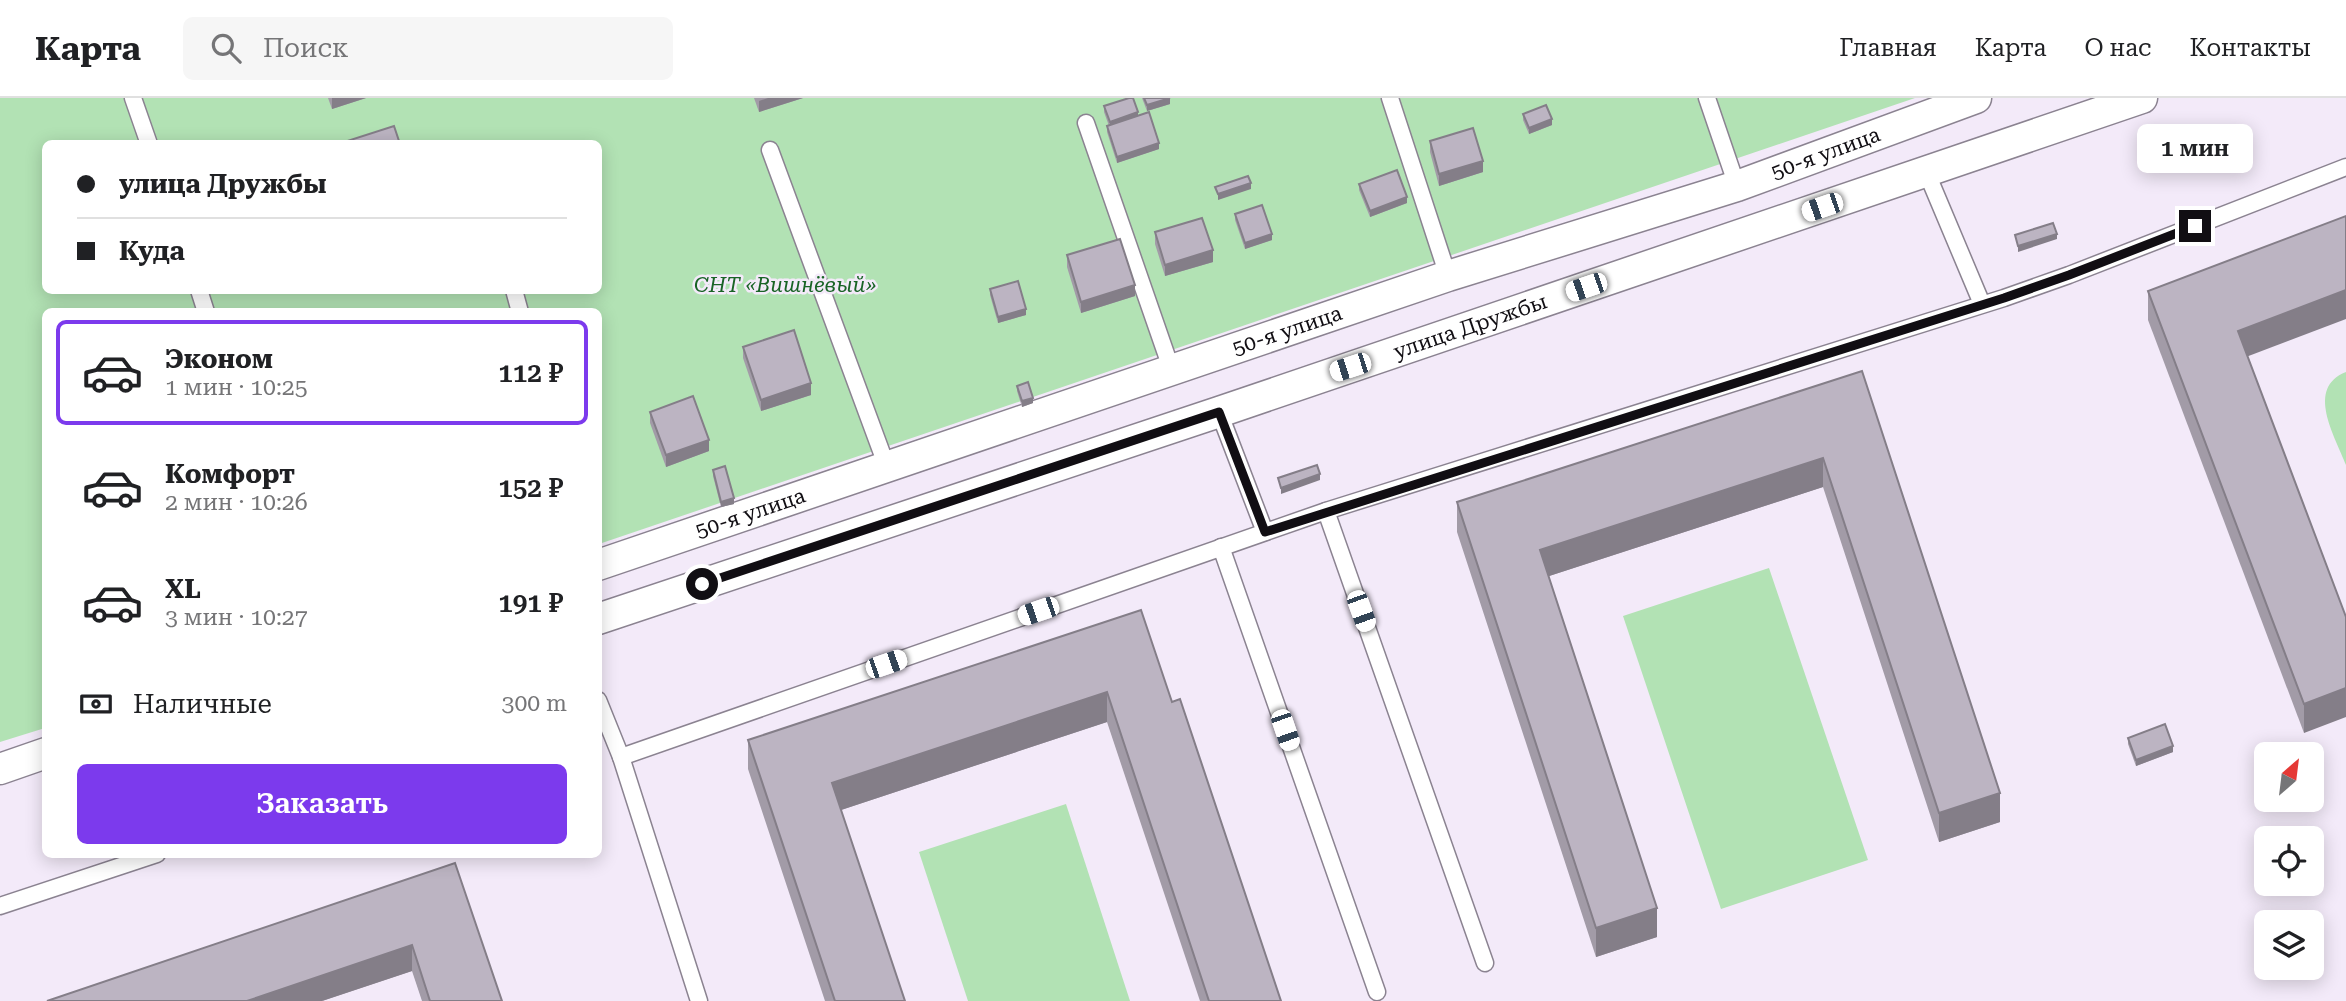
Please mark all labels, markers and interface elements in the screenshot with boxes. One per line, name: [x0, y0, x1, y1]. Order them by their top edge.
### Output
search box: [183, 17, 673, 80]
text: Карта: [35, 29, 141, 68]
icon: search: [207, 29, 245, 67]
text: Поиск: [263, 33, 349, 63]
text: Главная: [1839, 34, 1937, 62]
text: Карта: [1975, 34, 2046, 62]
text: О нас: [2084, 34, 2151, 62]
text: Контакты: [2189, 34, 2311, 62]
street label: 50-я улица: [1768, 122, 1884, 184]
callout: 1 мин: [2137, 124, 2253, 174]
text: 1 мин: [2161, 135, 2229, 162]
text: улица Дружбы: [119, 169, 327, 199]
car: [1799, 190, 1846, 224]
route end: [2179, 210, 2211, 242]
text: Куда: [119, 236, 185, 266]
car: [1563, 270, 1610, 304]
park label: СНТ «Вишнёвый»: [694, 273, 876, 297]
street label: улица Дружбы: [1390, 289, 1550, 364]
street label: 50-я улица: [1229, 301, 1346, 360]
icon: car: [81, 341, 144, 404]
text: Эконом: [165, 344, 273, 374]
car: [1327, 351, 1374, 383]
text: 112 ₽: [498, 358, 563, 388]
text: 1 мин · 10:25: [165, 374, 308, 401]
icon: car: [81, 456, 144, 519]
text: Комфорт: [165, 459, 295, 489]
text: 152 ₽: [498, 473, 563, 503]
street label: 50-я улица: [692, 483, 809, 543]
text: 2 мин · 10:26: [165, 489, 308, 516]
route start: [686, 568, 718, 600]
icon: car: [81, 571, 144, 634]
text: XL: [165, 574, 201, 604]
text: 191 ₽: [498, 588, 563, 618]
car: [1344, 588, 1379, 634]
car: [1015, 594, 1062, 628]
text: 3 мин · 10:27: [165, 604, 308, 631]
car: [863, 647, 910, 681]
icon: cash: [77, 685, 115, 723]
text: Наличные: [133, 689, 272, 719]
text: 300 m: [502, 690, 567, 717]
car: [1269, 707, 1302, 753]
north arrow: [2254, 742, 2324, 812]
map controls: [2254, 742, 2324, 980]
button: Заказать: [77, 764, 567, 844]
button: locate: [2254, 826, 2324, 896]
button: layers: [2254, 910, 2324, 980]

